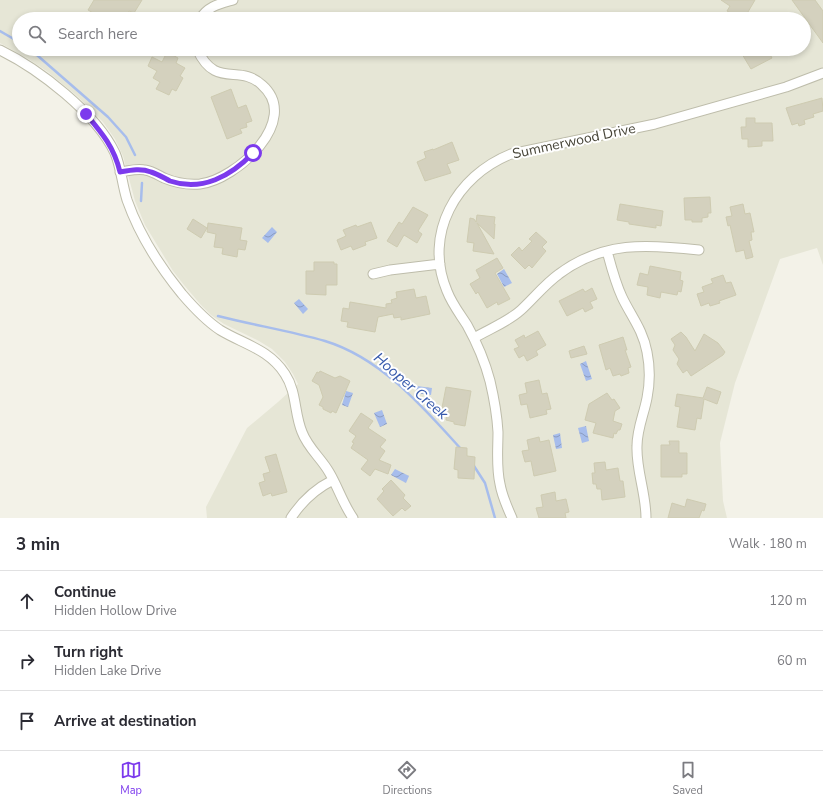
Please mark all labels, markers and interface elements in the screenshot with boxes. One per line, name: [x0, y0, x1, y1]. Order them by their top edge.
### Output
search box: [12, 12, 811, 56]
icon: search: [26, 23, 48, 45]
text: Search here: [58, 24, 138, 44]
route end: [77, 105, 95, 123]
street label: Summerwood Drive: [511, 119, 637, 163]
route start: [244, 144, 262, 162]
water label: Hooper Creek: [369, 348, 453, 424]
text: 3 min: [16, 533, 60, 556]
text: Walk · 180 m: [729, 535, 807, 553]
text: Continue: [54, 582, 116, 602]
icon: ahead: [16, 590, 38, 612]
text: 120 m: [769, 592, 807, 610]
text: Hidden Hollow Drive: [54, 602, 177, 620]
text: Turn right: [54, 642, 123, 662]
icon: right: [16, 650, 38, 672]
text: 60 m: [777, 652, 807, 670]
text: Hidden Lake Drive: [54, 662, 161, 680]
icon: arrive: [16, 710, 38, 732]
text: Arrive at destination: [54, 711, 197, 731]
tab: Map: [120, 759, 142, 798]
tab: Directions: [382, 759, 432, 798]
tab: Saved: [672, 759, 703, 798]

